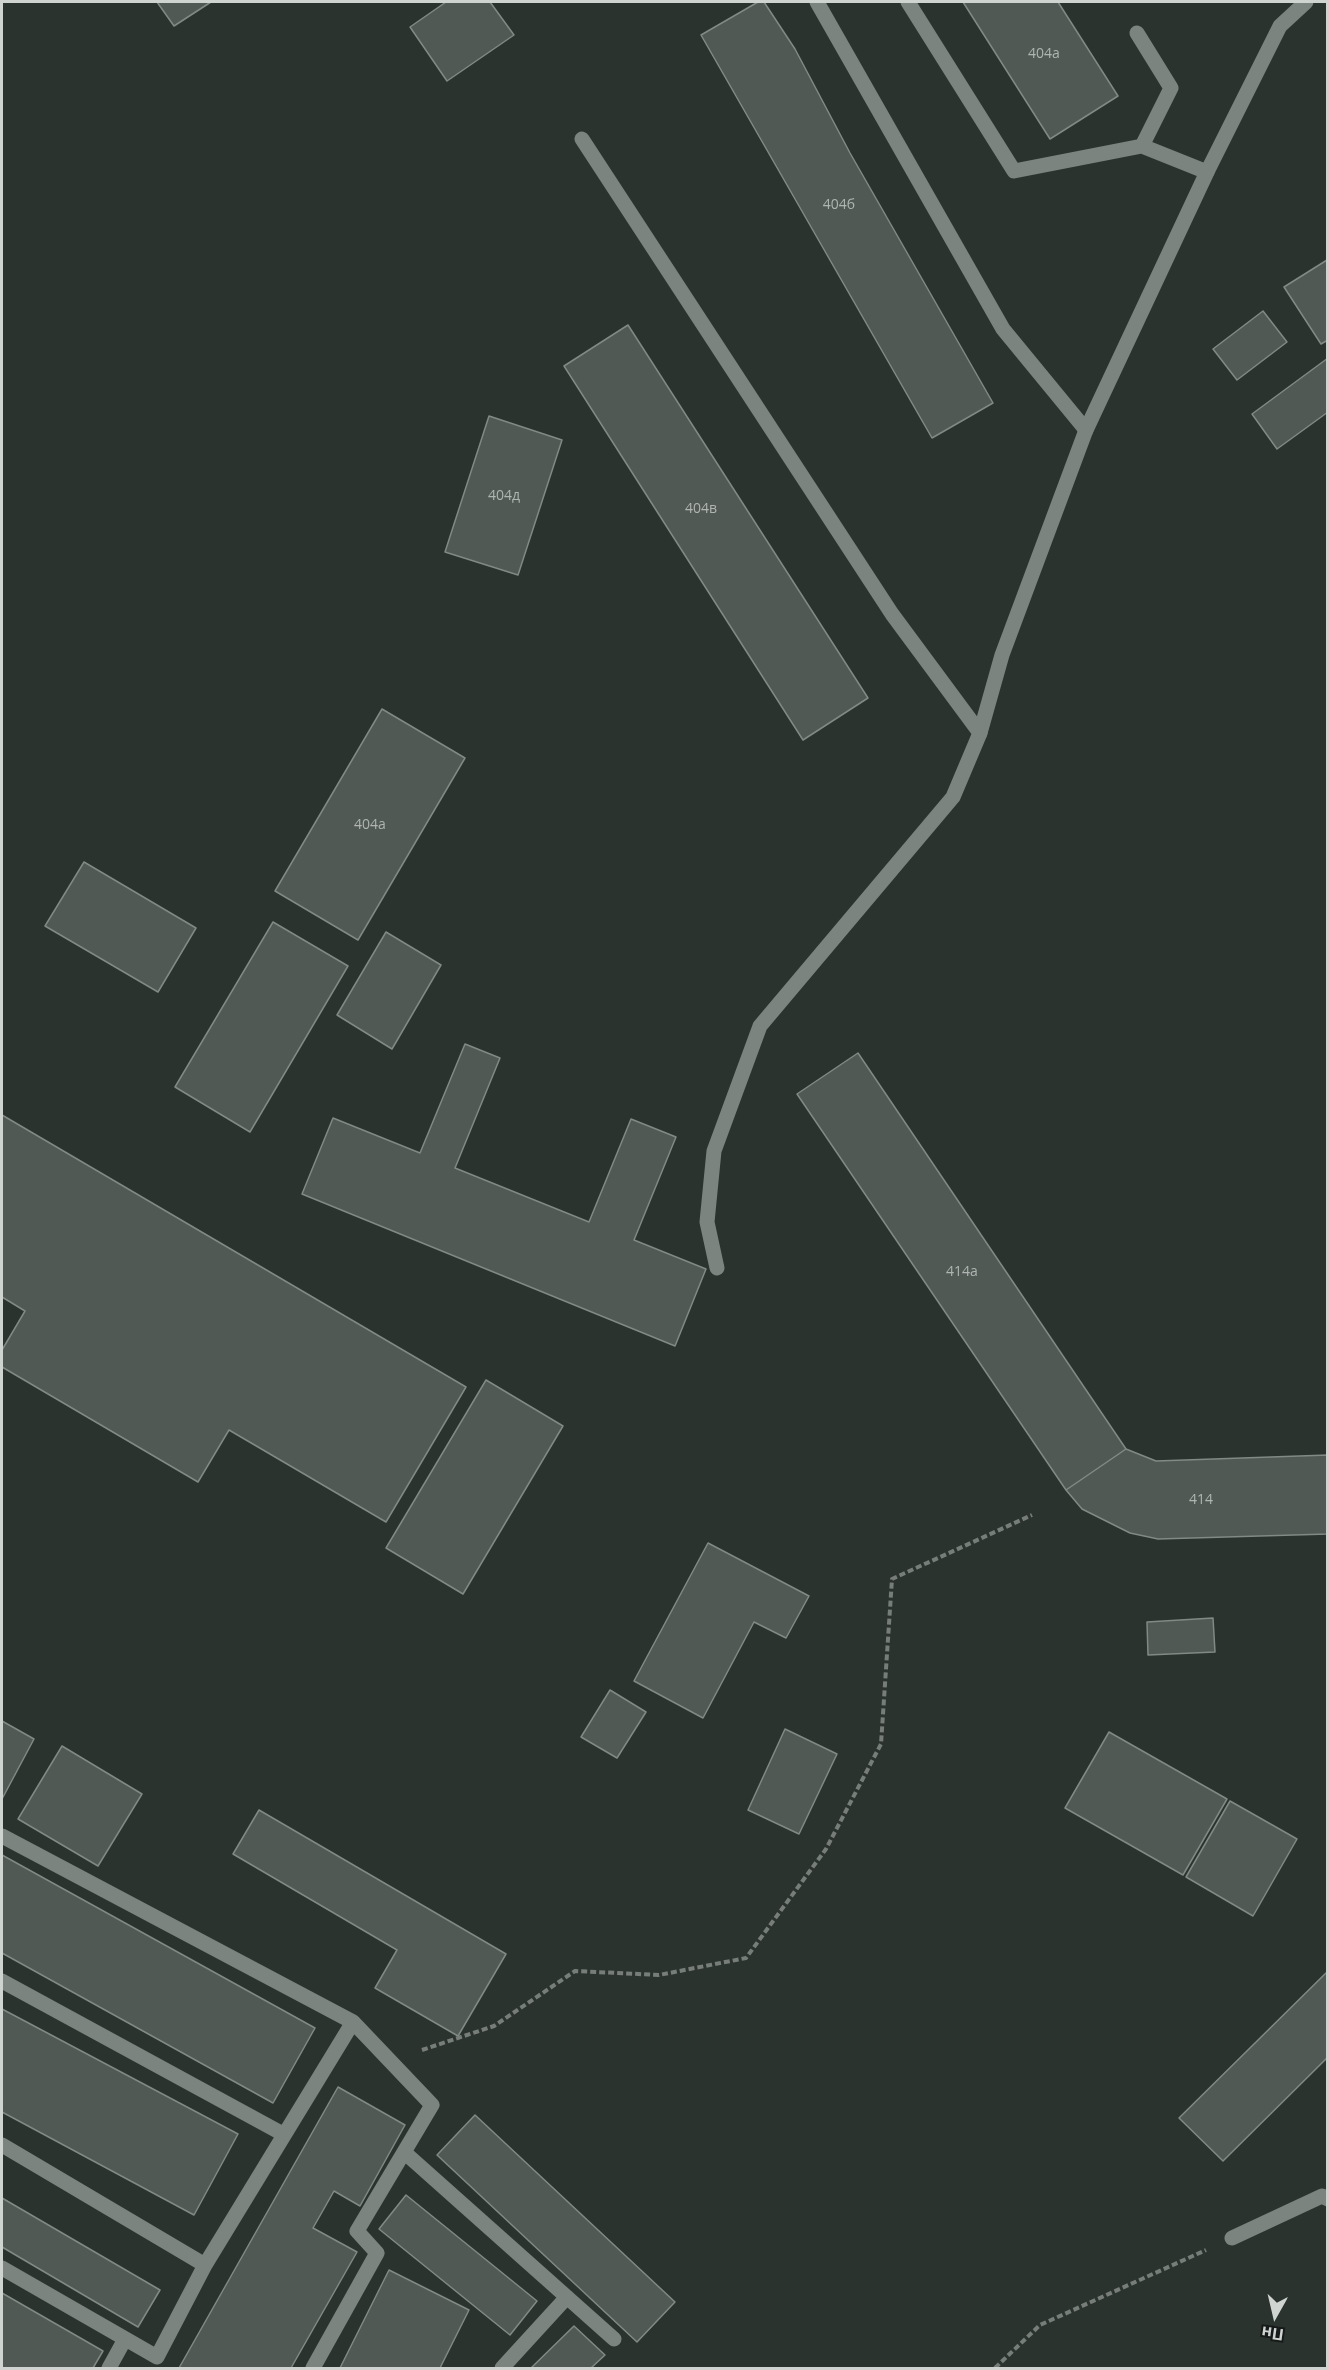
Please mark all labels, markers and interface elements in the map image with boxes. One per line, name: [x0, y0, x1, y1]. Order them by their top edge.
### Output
house number: 404а: [1028, 46, 1060, 62]
house number: 404б: [823, 197, 855, 213]
house number: 404д: [488, 488, 520, 504]
house number: 404в: [685, 501, 717, 517]
house number: 404а: [354, 817, 386, 833]
house number: 414а: [946, 1264, 978, 1280]
house number: 414: [1189, 1492, 1213, 1508]
north arrow: [1245, 2286, 1305, 2346]
text: Пн: [1260, 2321, 1285, 2346]

